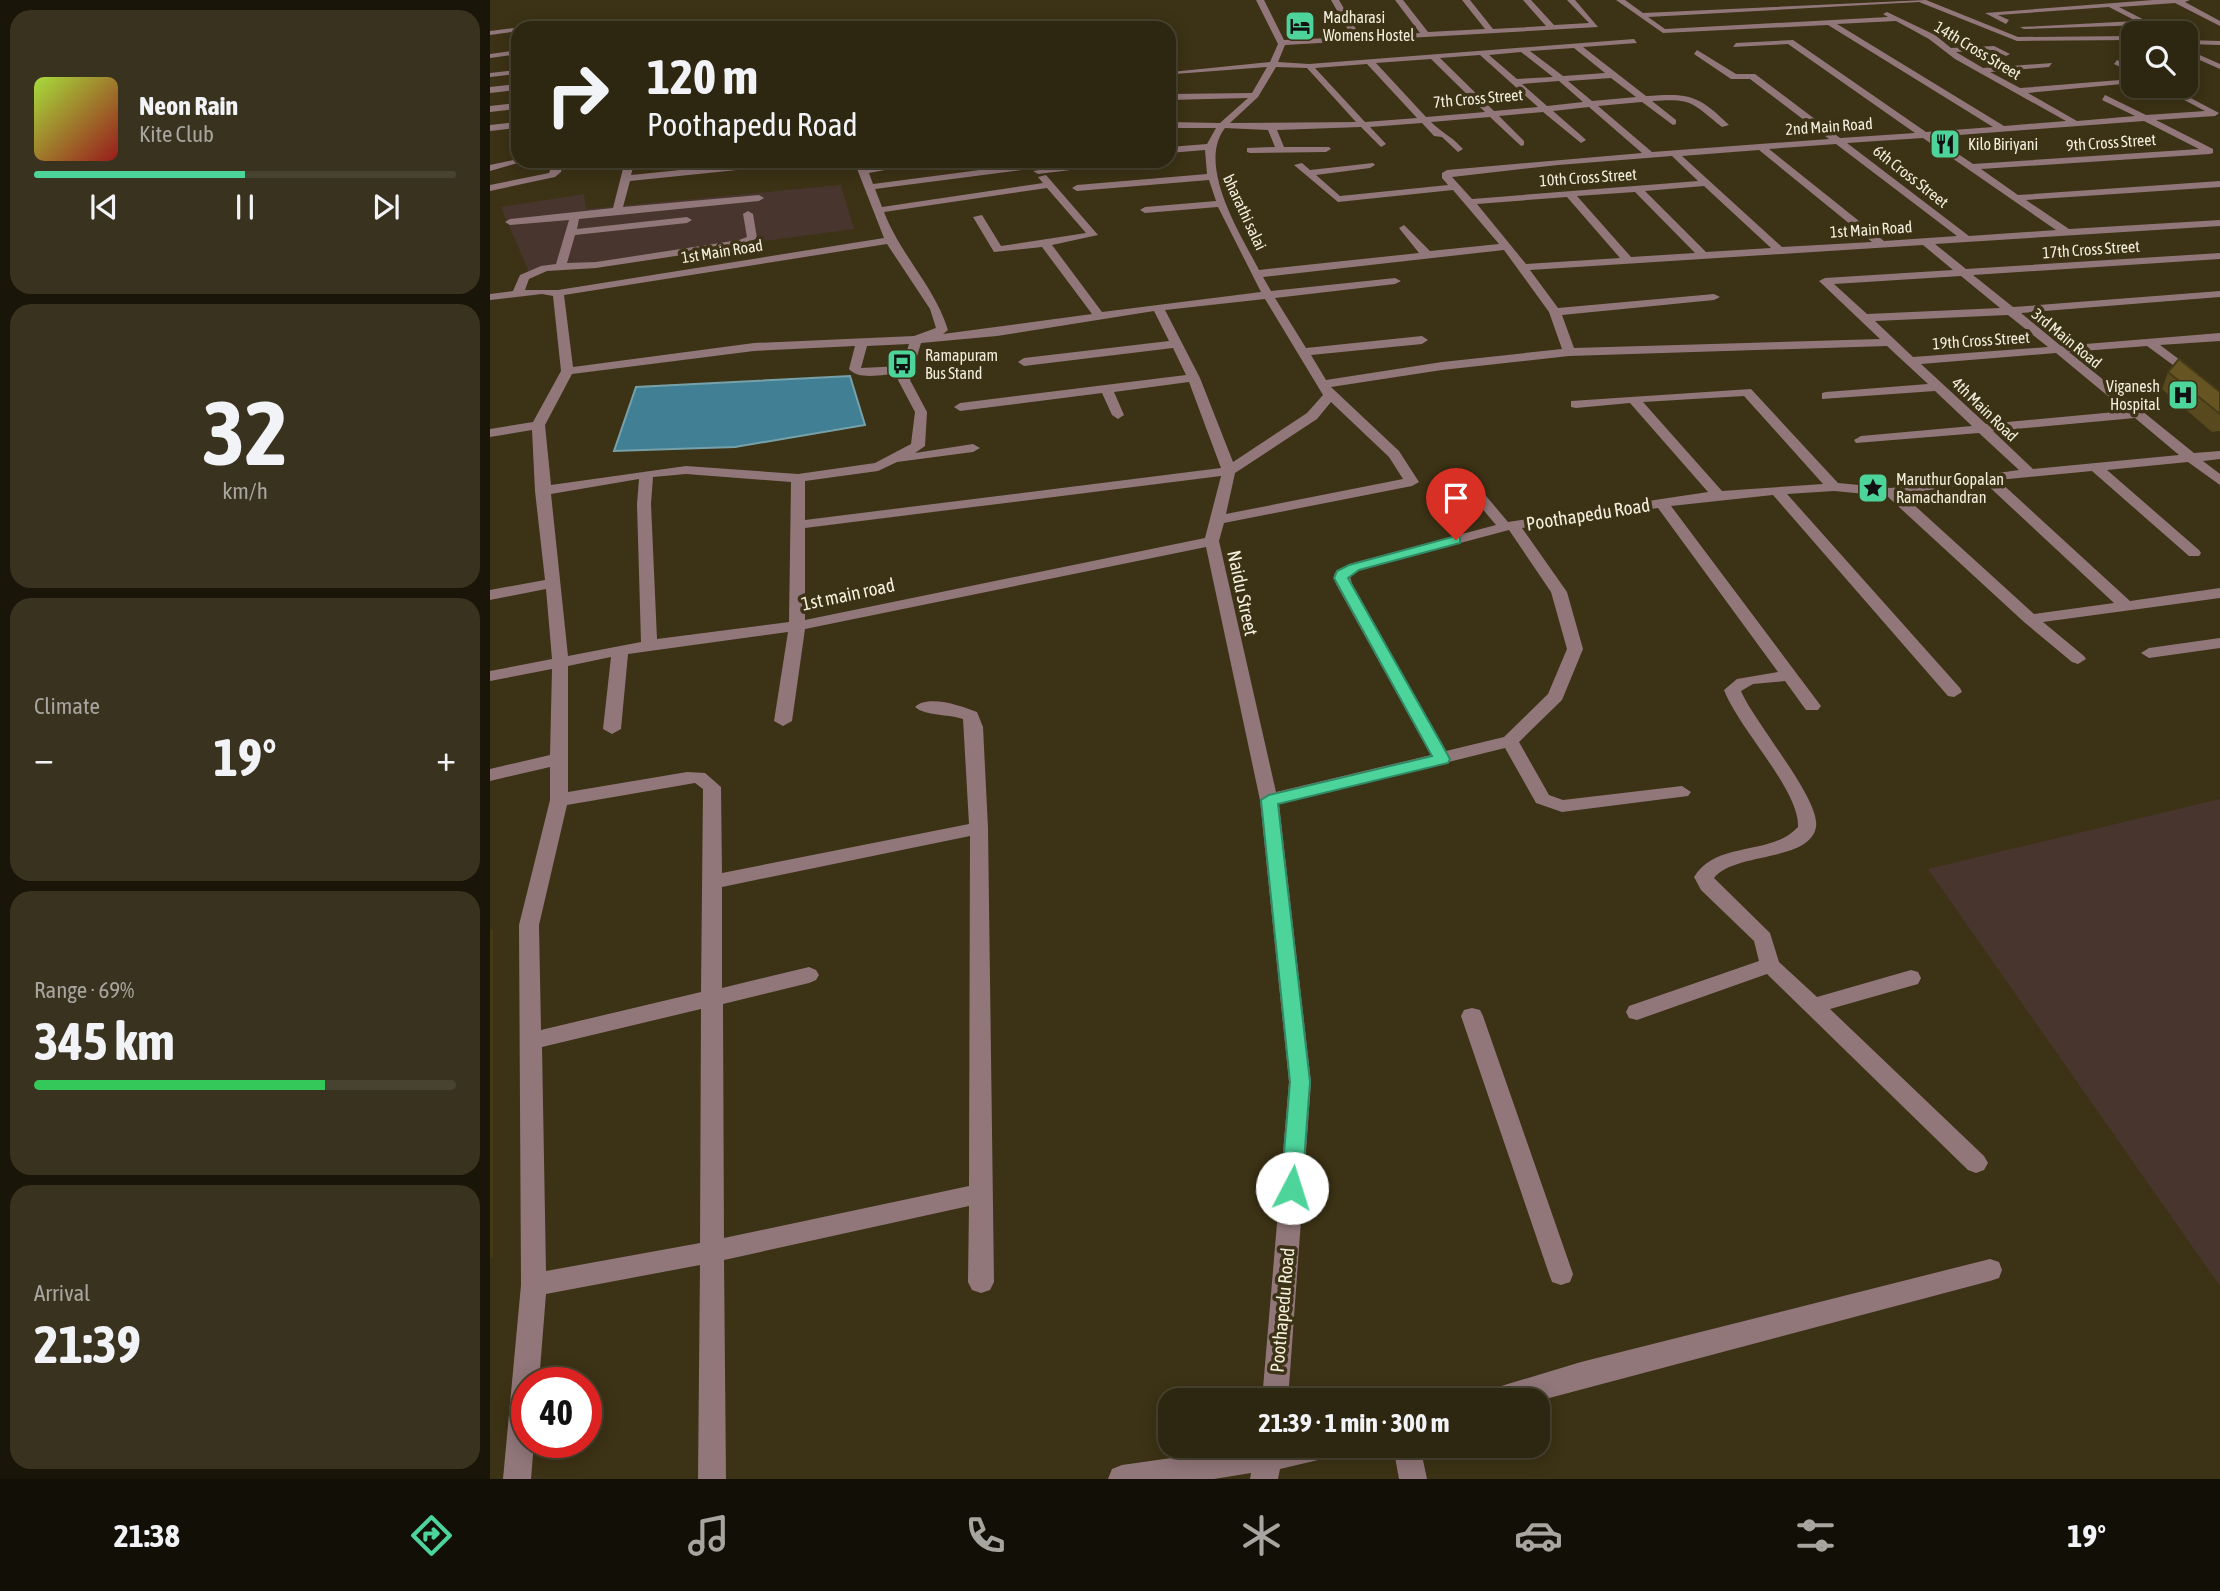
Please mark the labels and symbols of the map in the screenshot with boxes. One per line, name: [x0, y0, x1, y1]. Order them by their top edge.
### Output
place label: Madharasi Womens Hostel: [1323, 8, 1415, 44]
hotel icon: Madharasi Womens Hostel: [1283, 9, 1317, 43]
street label: 14th Cross Street: [1932, 17, 2025, 83]
street label: 7th Cross Street: [1432, 85, 1524, 111]
street label: 2nd Main Road: [1785, 114, 1873, 138]
restaurant icon: Kilo Biriyani: [1928, 127, 1962, 161]
street label: 9th Cross Street: [2065, 130, 2157, 154]
place label: Kilo Biriyani: [1968, 135, 2038, 154]
street label: 6th Cross Street: [1870, 141, 1952, 211]
street label: 10th Cross Street: [1539, 165, 1638, 189]
street label: bharathi salai: [1220, 171, 1270, 253]
street label: 1st Main Road: [1829, 217, 1913, 241]
street label: 1st Main Road: [680, 236, 764, 266]
street label: 17th Cross Street: [2042, 237, 2141, 261]
street label: 3rd Main Road: [2029, 304, 2105, 372]
street label: 19th Cross Street: [1932, 328, 2031, 352]
place label: Ramapuram Bus Stand: [925, 346, 998, 382]
bus stop icon: Ramapuram Bus Stand: [885, 347, 919, 381]
street label: 4th Main Road: [1948, 373, 2022, 445]
place label: Viganesh Hospital: [2106, 377, 2161, 414]
hospital icon: Viganesh Hospital: [2166, 378, 2200, 412]
pin: [1426, 468, 1486, 540]
place label: Maruthur Gopalan Ramachandran: [1896, 470, 2004, 506]
place icon: Maruthur Gopalan Ramachandran: [1856, 471, 1890, 505]
street label: Poothapedu Road: [1524, 493, 1652, 535]
street label: Naidu Street: [1223, 548, 1263, 638]
street label: 1st main road: [799, 573, 897, 615]
position arrow: [1255, 1151, 1329, 1225]
street label: Poothapedu Road: [1266, 1247, 1298, 1373]
speed limit sign: 40: [511, 1367, 602, 1458]

